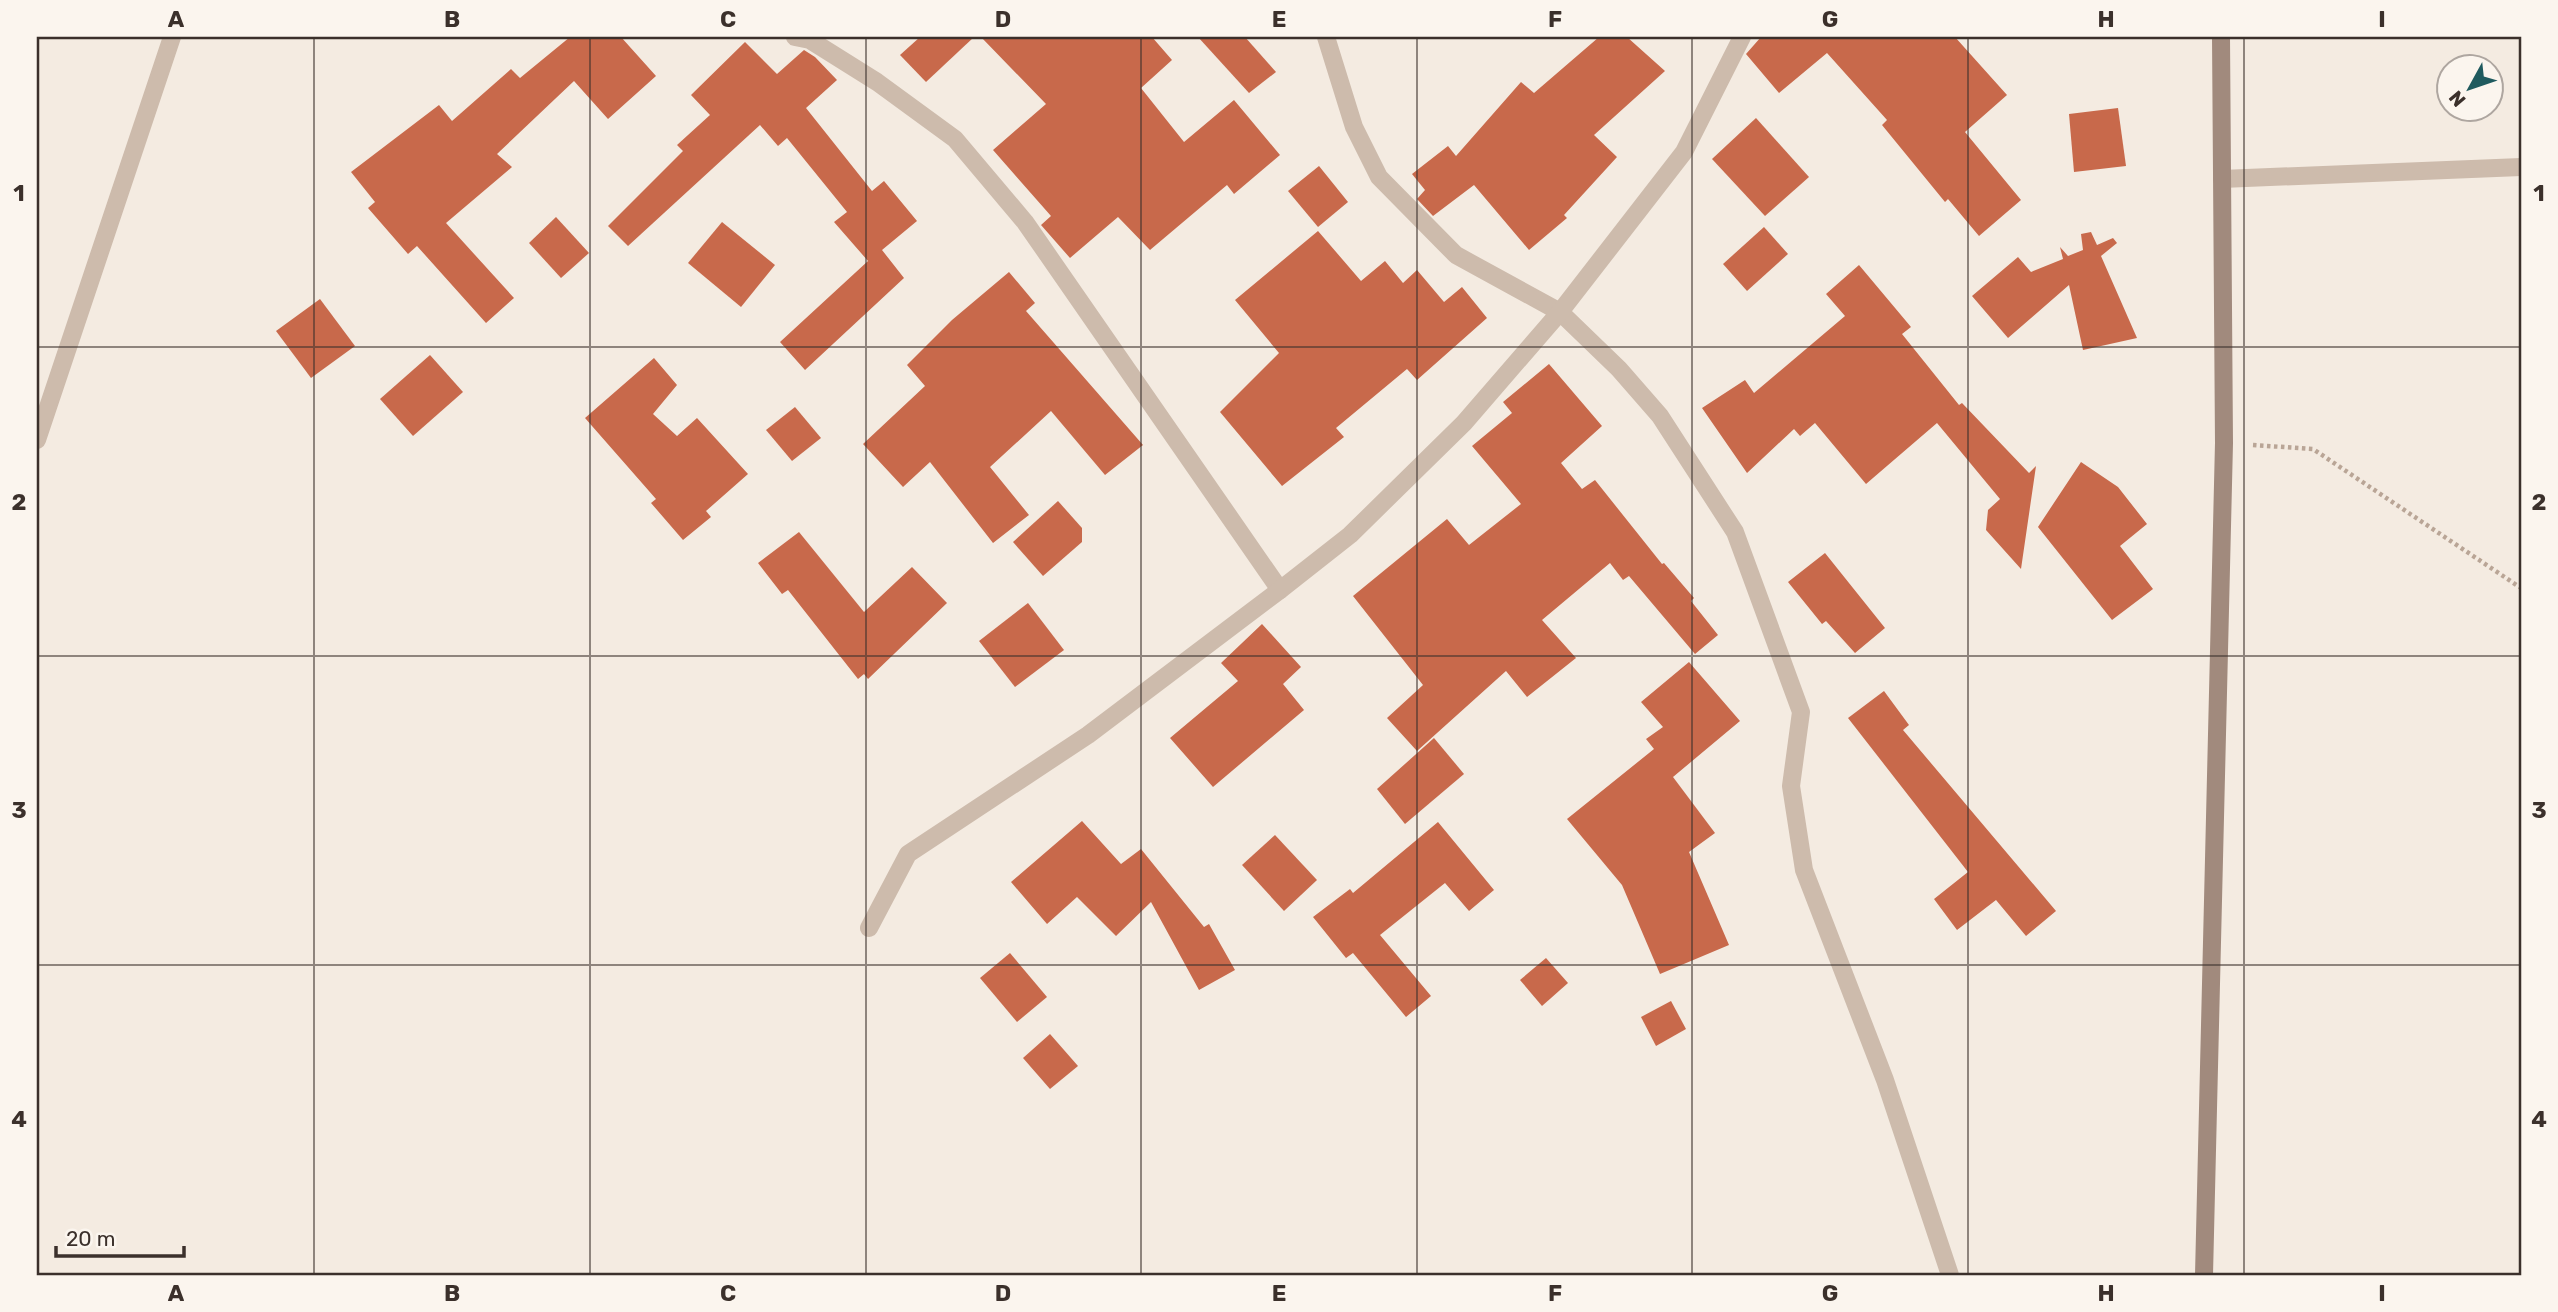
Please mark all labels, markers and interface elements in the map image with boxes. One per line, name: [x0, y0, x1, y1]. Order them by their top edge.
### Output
text: A: [168, 5, 185, 33]
text: B: [444, 5, 460, 33]
text: C: [720, 5, 736, 33]
text: D: [995, 5, 1011, 33]
text: E: [1272, 5, 1286, 33]
text: F: [1548, 5, 1562, 33]
text: G: [1822, 5, 1838, 33]
text: H: [2097, 5, 2115, 33]
text: I: [2378, 5, 2386, 33]
north arrow: [2436, 52, 2506, 122]
text: N: [2444, 86, 2471, 111]
text: 1: [13, 179, 25, 207]
text: 1: [2533, 179, 2545, 207]
text: 2: [12, 488, 26, 516]
text: 2: [2532, 488, 2546, 516]
text: 3: [11, 796, 27, 824]
text: 3: [2531, 796, 2547, 824]
text: 4: [11, 1105, 27, 1133]
text: 4: [2531, 1105, 2547, 1133]
scale bar: [56, 1214, 184, 1258]
text: 20 m: [66, 1226, 115, 1251]
text: A: [168, 1279, 185, 1307]
text: B: [444, 1279, 460, 1307]
text: C: [720, 1279, 736, 1307]
text: D: [995, 1279, 1011, 1307]
text: E: [1272, 1279, 1286, 1307]
text: F: [1548, 1279, 1562, 1307]
text: G: [1822, 1279, 1838, 1307]
text: H: [2097, 1279, 2115, 1307]
text: I: [2378, 1279, 2386, 1307]

